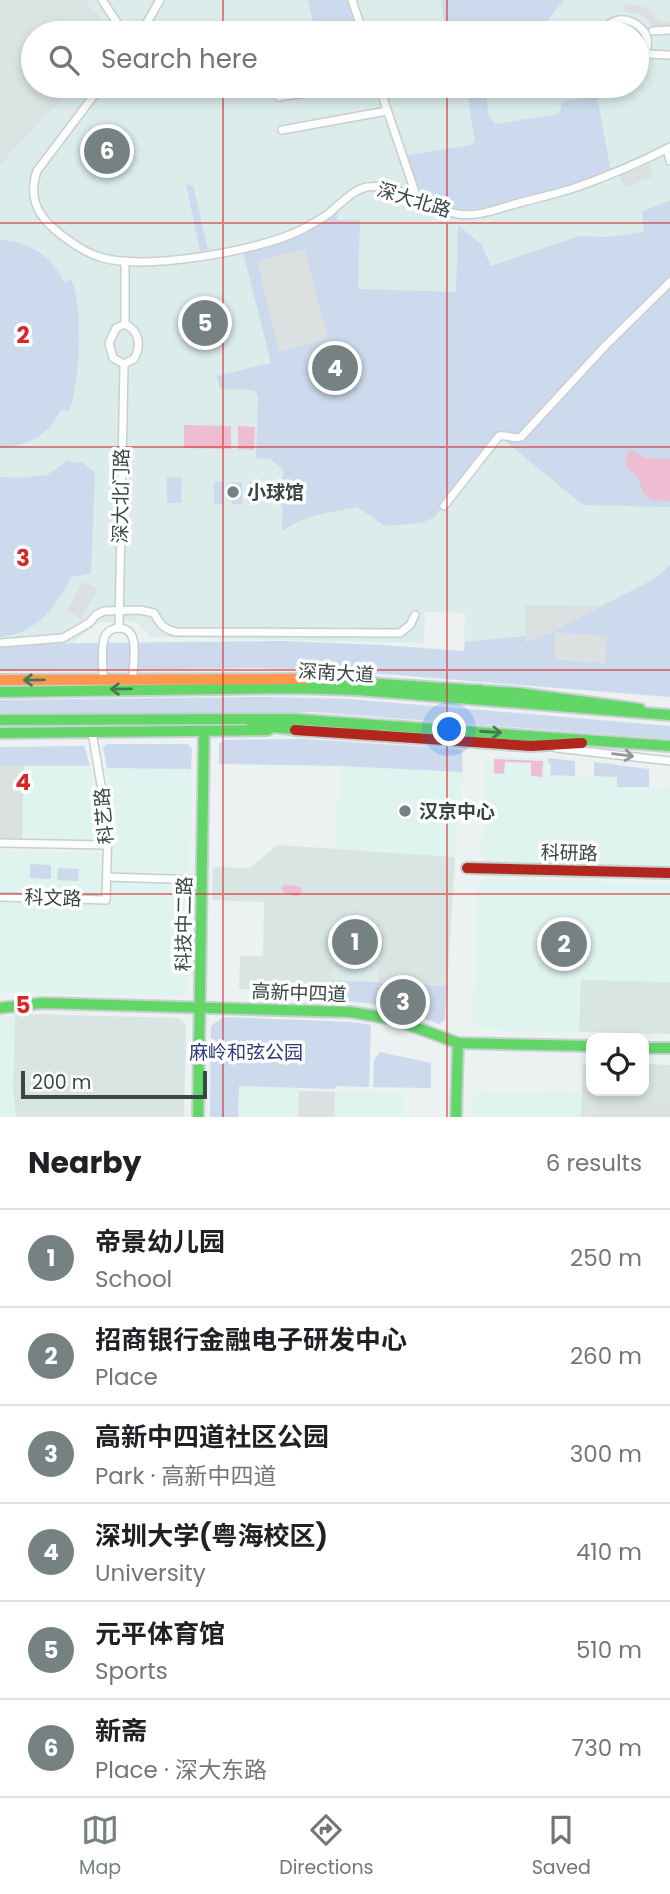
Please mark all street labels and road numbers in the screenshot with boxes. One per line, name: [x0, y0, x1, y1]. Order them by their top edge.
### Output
street label: 深大北路: [374, 176, 454, 224]
street label: 深大北门路: [107, 448, 135, 544]
street label: 深南大道: [297, 658, 375, 688]
street label: 科艺路: [88, 786, 120, 846]
street label: 科研路: [540, 839, 598, 867]
street label: 科技中二路: [170, 876, 198, 972]
street label: 科文路: [24, 884, 82, 912]
street label: 高新中四道: [251, 978, 347, 1008]

